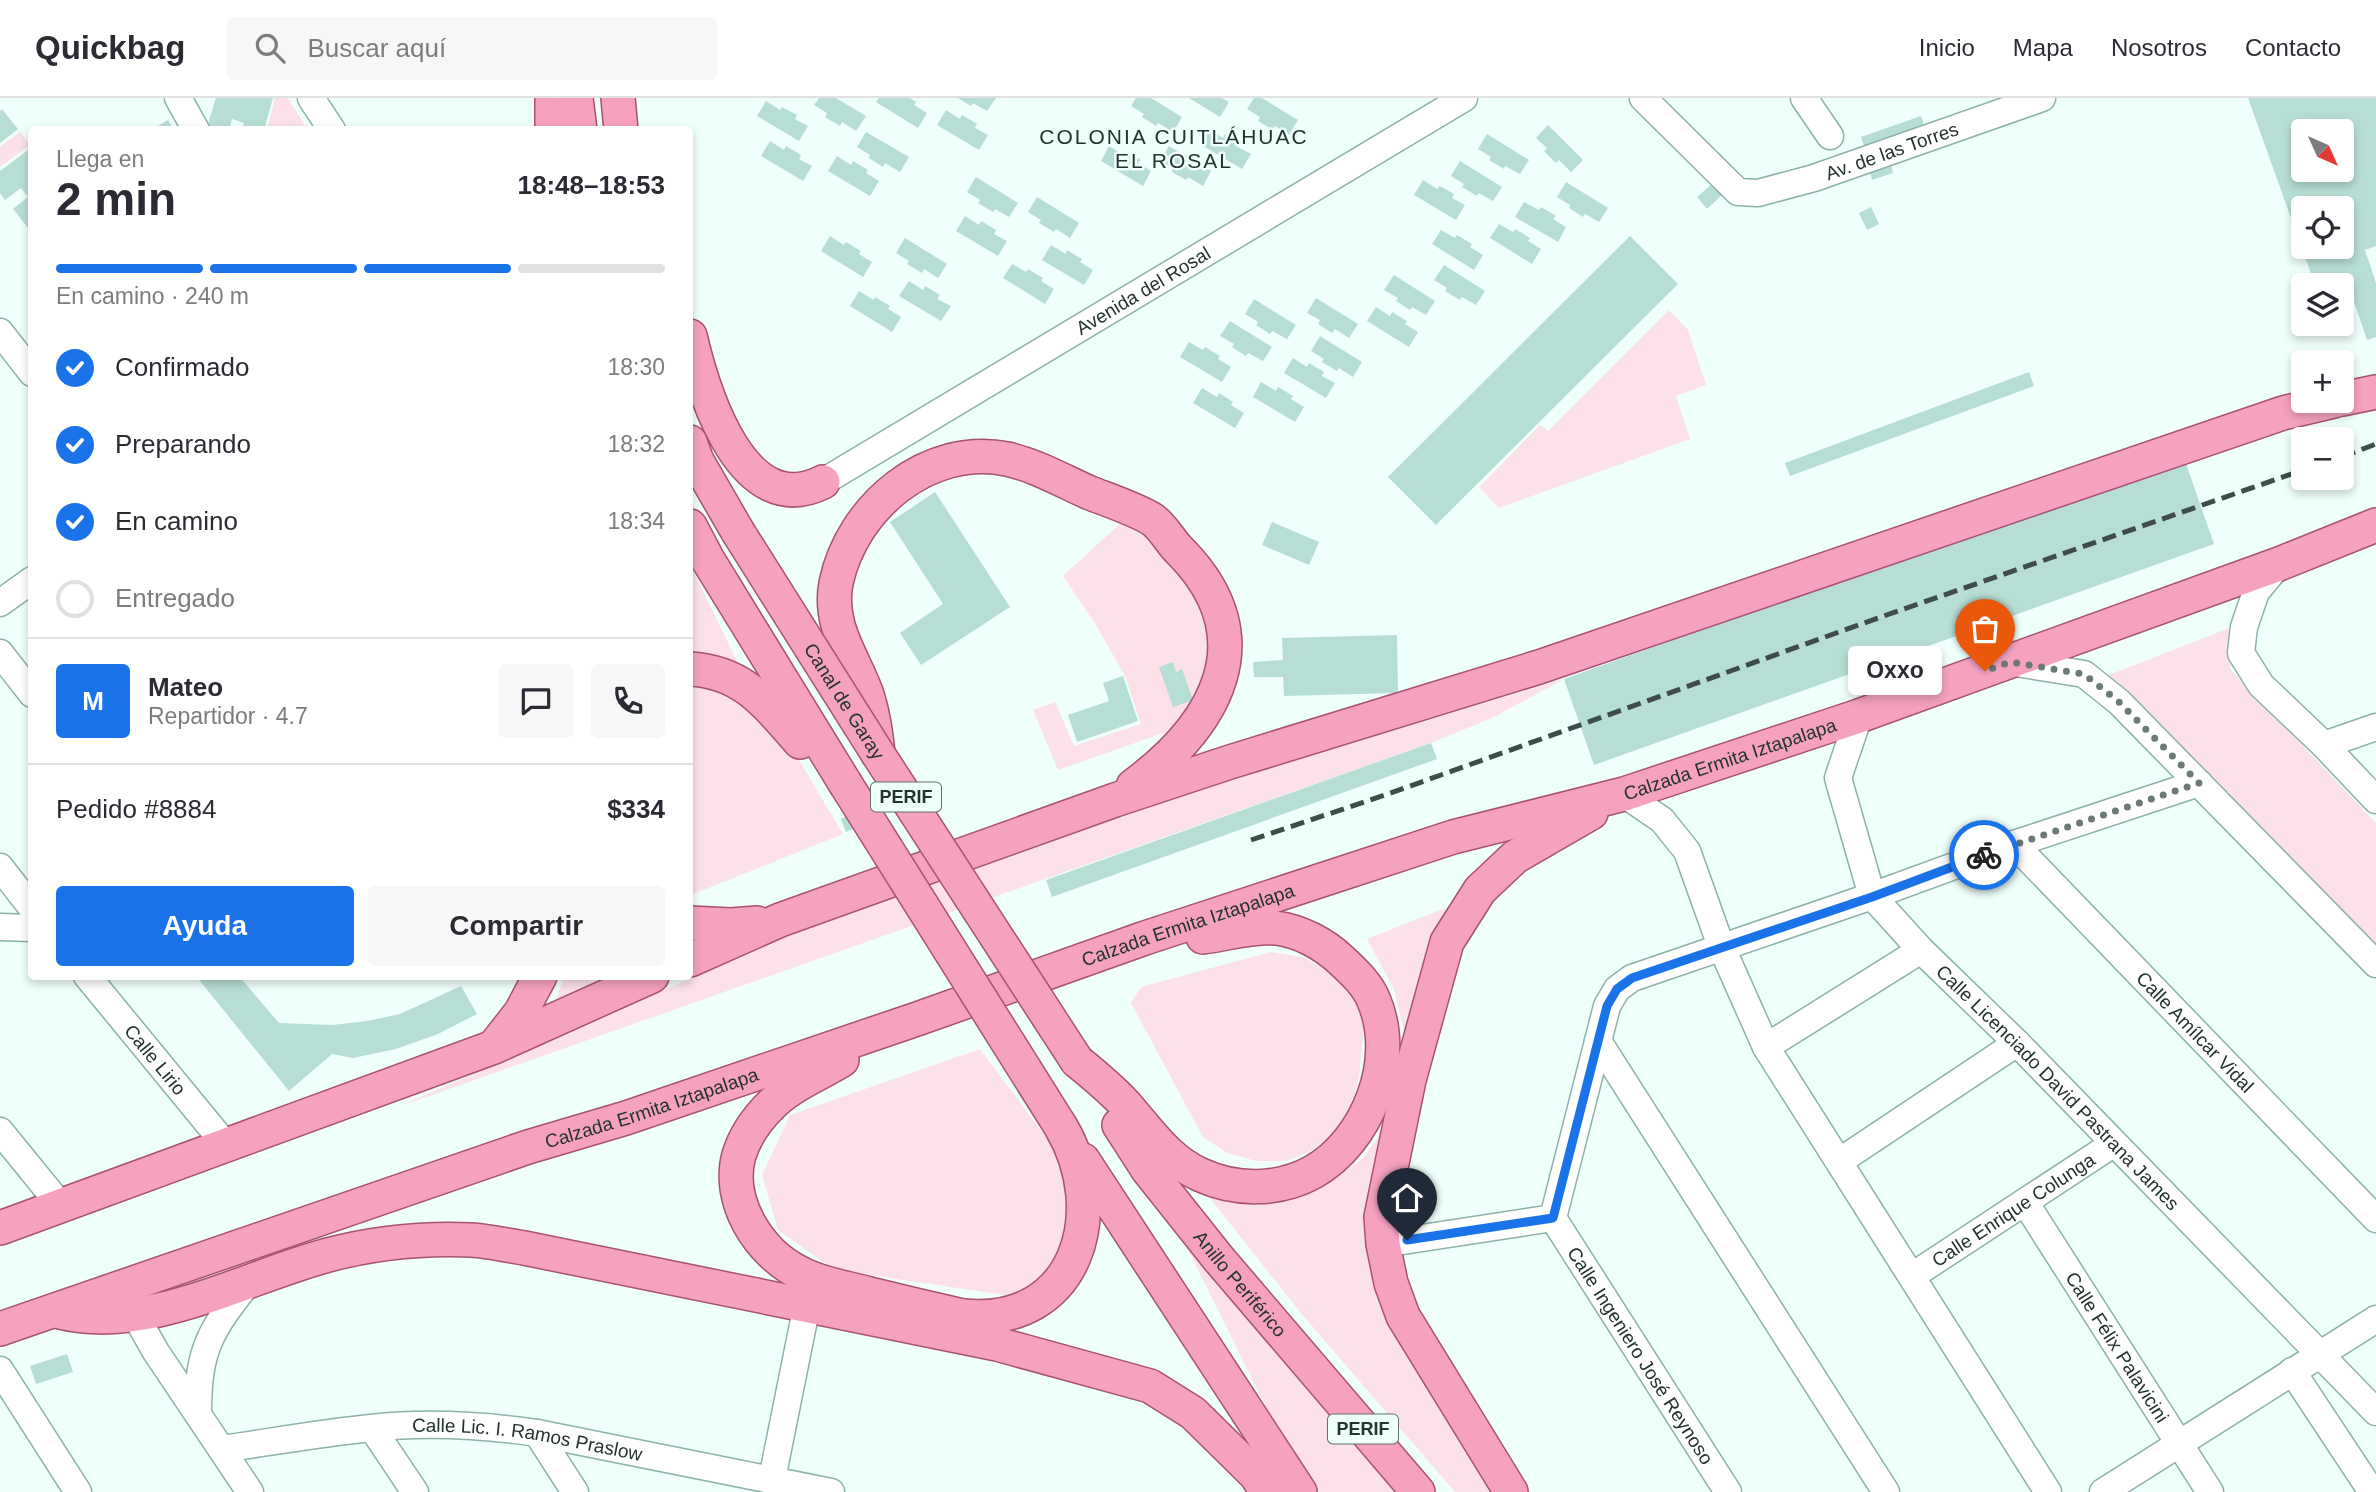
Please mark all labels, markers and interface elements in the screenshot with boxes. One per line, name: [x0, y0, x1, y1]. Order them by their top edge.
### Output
search box: [227, 17, 717, 80]
text: Quickbag: [35, 29, 185, 66]
icon: search: [251, 29, 289, 67]
text: Buscar aquí: [307, 33, 446, 63]
text: Inicio: [1919, 34, 1975, 61]
text: Mapa: [2013, 34, 2073, 61]
text: Nosotros: [2111, 34, 2207, 61]
text: Contacto: [2245, 34, 2341, 61]
street label: Av. de las Torres: [1823, 118, 1961, 184]
north arrow: [2291, 119, 2354, 182]
map controls: [2291, 119, 2354, 490]
district label: COLONIA CUITLÁHUAC EL ROSAL: [1039, 125, 1309, 172]
text: Llega en: [56, 146, 144, 172]
text: 18:48–18:53: [518, 170, 665, 200]
text: 2 min: [56, 173, 176, 225]
button: locate: [2291, 196, 2354, 259]
street label: Avenida del Rosal: [1072, 242, 1214, 339]
button: layers: [2291, 273, 2354, 336]
text: En camino · 240 m: [56, 283, 249, 309]
icon: check: [56, 349, 94, 387]
button: +: [2291, 350, 2354, 413]
text: Confirmado: [115, 352, 249, 382]
text: 18:30: [607, 354, 665, 380]
icon: check: [56, 426, 94, 464]
button: −: [2291, 427, 2354, 490]
text: Preparando: [115, 429, 251, 459]
text: 18:32: [607, 431, 665, 457]
icon: check: [56, 503, 94, 541]
text: En camino: [115, 506, 238, 536]
text: 18:34: [607, 508, 665, 534]
text: Entregado: [115, 583, 235, 613]
pin: [1955, 599, 2015, 671]
icon: bag: [1966, 610, 2004, 648]
street label: Canal de Garay: [800, 640, 889, 764]
callout: Oxxo: [1848, 646, 1943, 696]
text: Oxxo: [1866, 657, 1924, 683]
button: chat: [499, 664, 573, 738]
button: phone: [591, 664, 665, 738]
text: Mateo: [148, 672, 223, 702]
text: M: [82, 686, 104, 716]
text: Repartidor · 4.7: [148, 703, 308, 729]
street label: Calzada Ermita Iztapalapa: [1621, 714, 1840, 804]
road number: PERIF: [871, 782, 941, 812]
text: Pedido #8884: [56, 794, 216, 824]
text: $334: [607, 794, 665, 824]
courier: [1949, 820, 2019, 890]
icon: bike: [1965, 836, 2003, 874]
street label: Calzada Ermita Iztapalapa: [1079, 880, 1298, 971]
button: Ayuda: [56, 886, 354, 966]
button: Compartir: [368, 886, 665, 966]
street label: Calle Licenciado David Pastrana James: [1932, 961, 2183, 1214]
street label: Calle Amílcar Vidal: [2132, 968, 2258, 1097]
street label: Calle Lirio: [120, 1020, 190, 1099]
street label: Calzada Ermita Iztapalapa: [542, 1064, 761, 1152]
street label: Calle Enrique Colunga: [1928, 1149, 2099, 1271]
pin: [1377, 1168, 1437, 1240]
icon: home: [1388, 1179, 1426, 1217]
street label: Anillo Periférico: [1189, 1227, 1291, 1341]
street label: Calle Ingeniero José Reynoso: [1563, 1243, 1717, 1468]
street label: Calle Félix Palavicini: [2061, 1268, 2173, 1426]
road number: PERIF: [1328, 1414, 1398, 1444]
street label: Calle Lic. I. Ramos Praslow: [412, 1415, 644, 1465]

